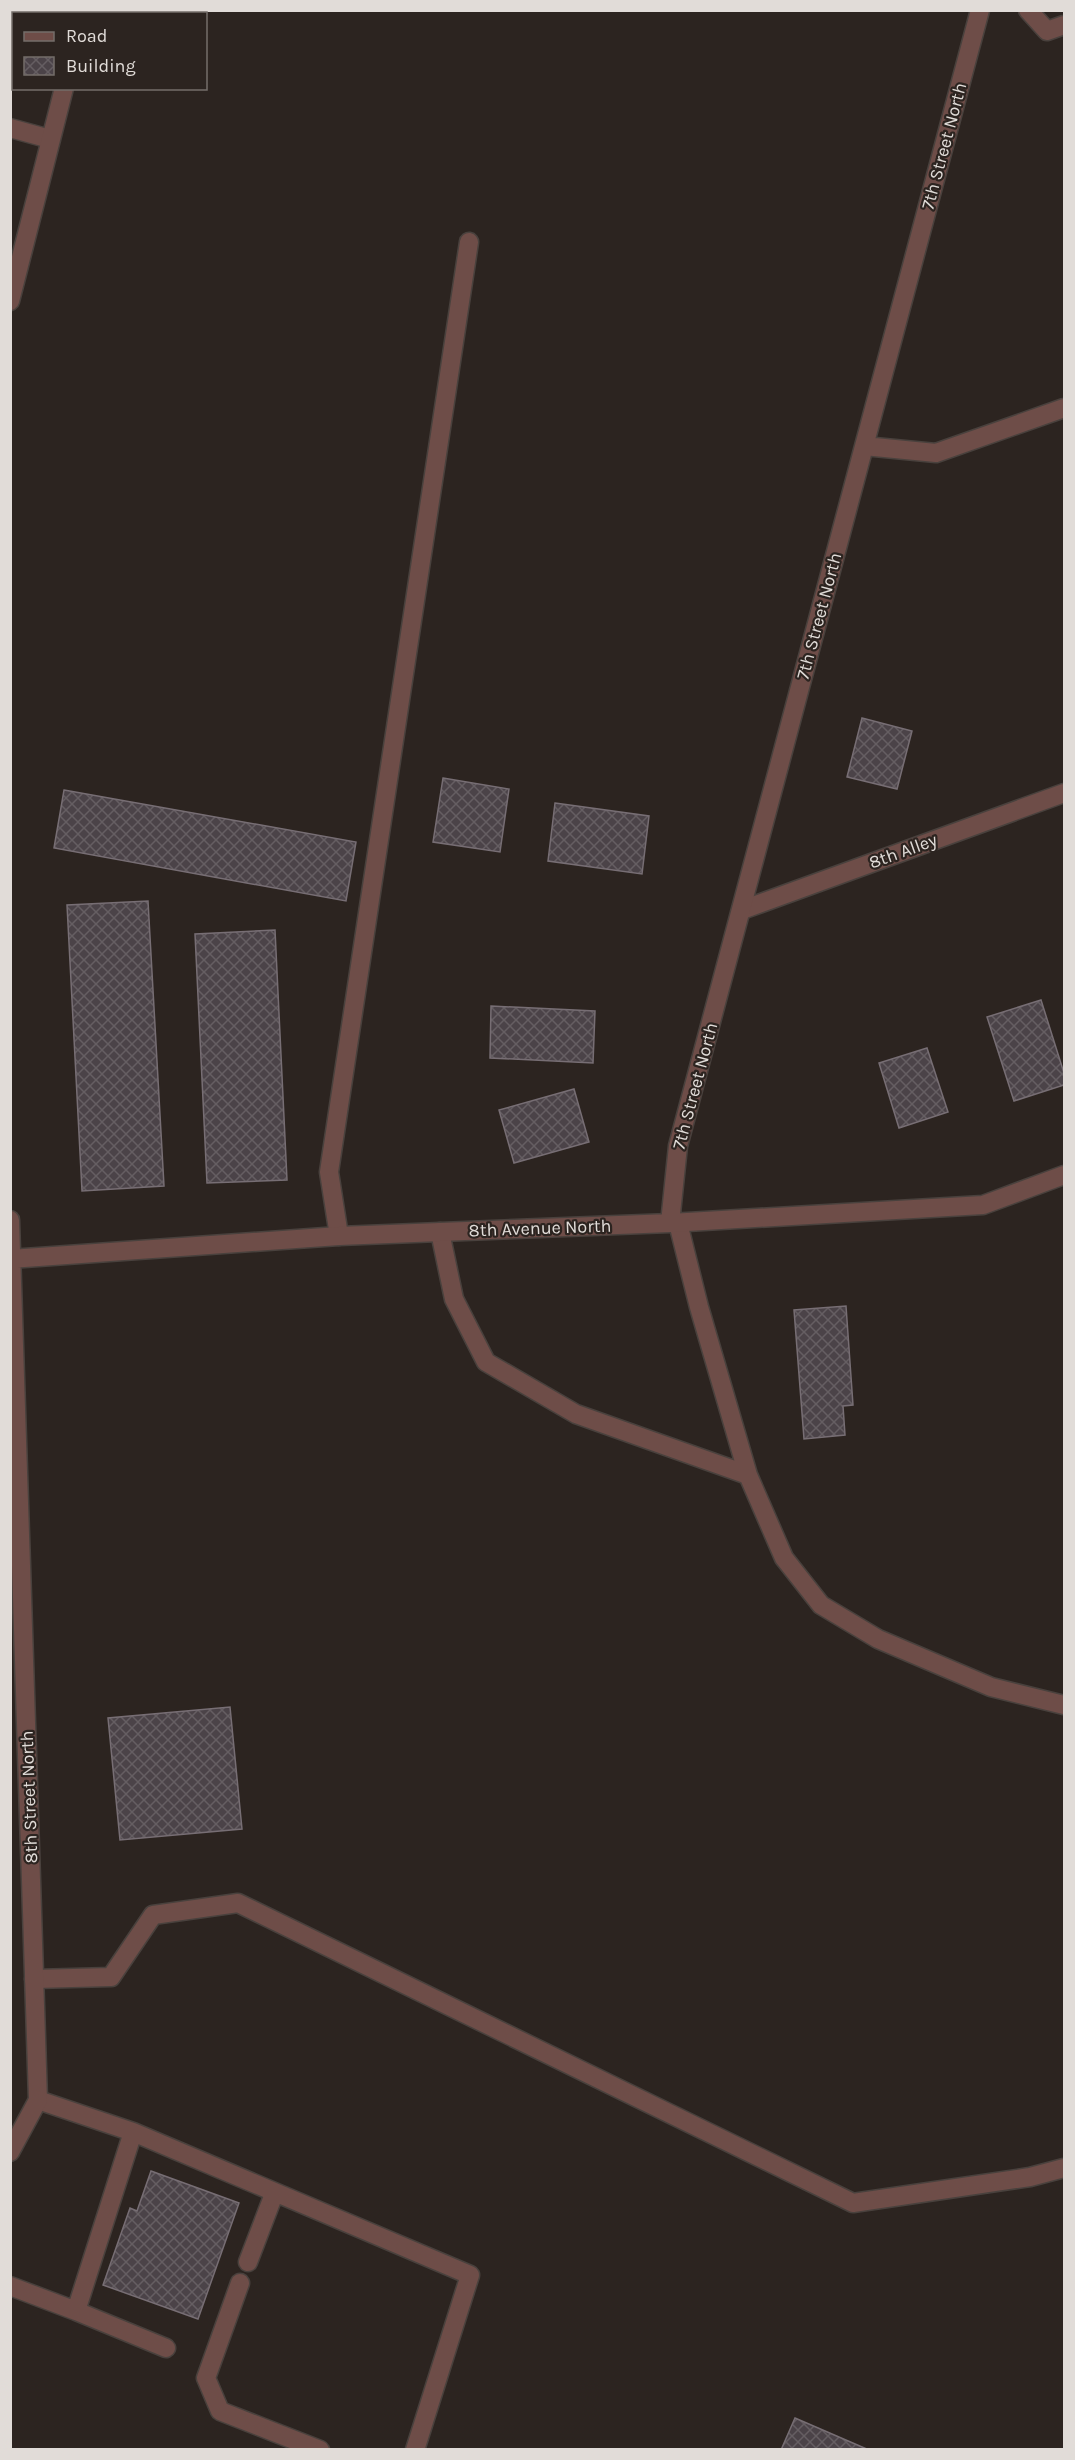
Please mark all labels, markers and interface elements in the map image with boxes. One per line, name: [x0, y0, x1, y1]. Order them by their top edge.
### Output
legend: [12, 12, 207, 90]
text: Road: [66, 25, 107, 47]
text: Building: [66, 55, 136, 77]
street label: 7th Street North: [917, 80, 971, 212]
street label: 7th Street North: [792, 550, 846, 682]
street label: 8th Alley: [866, 828, 941, 873]
street label: 7th Street North: [668, 1020, 722, 1152]
street label: 8th Avenue North: [468, 1215, 612, 1241]
street label: 8th Street North: [16, 1730, 42, 1864]

